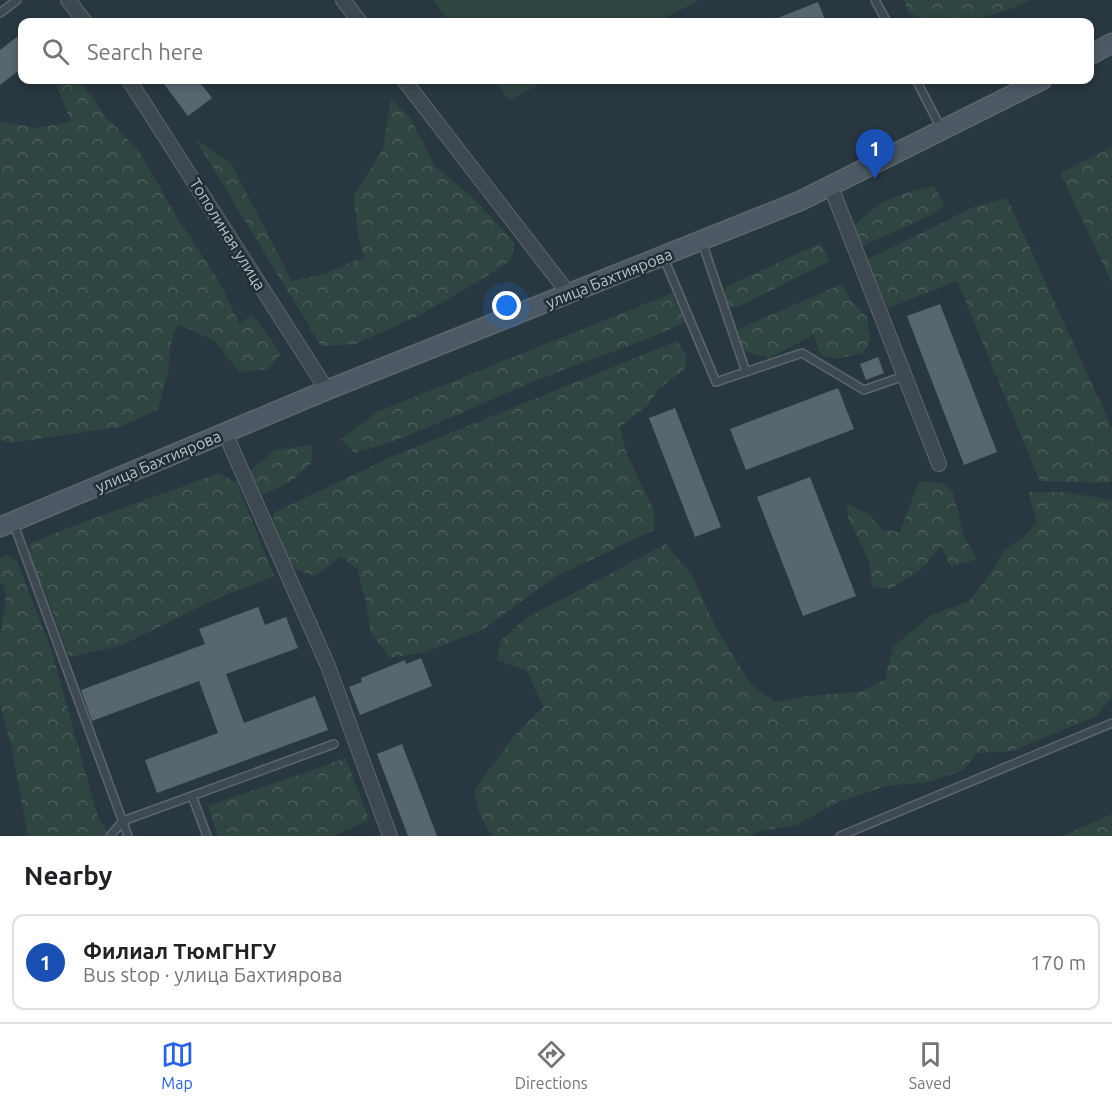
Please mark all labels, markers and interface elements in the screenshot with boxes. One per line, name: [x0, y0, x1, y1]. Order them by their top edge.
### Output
search box: [18, 18, 1094, 84]
icon: search: [39, 35, 72, 68]
text: Search here: [87, 39, 203, 64]
pin: 1: [856, 130, 894, 179]
street label: Тополиная улица: [186, 175, 270, 293]
street label: улица Бахтиярова: [543, 244, 675, 312]
your location: [492, 291, 521, 320]
street label: улица Бахтиярова: [93, 426, 223, 496]
text: Nearby: [24, 861, 112, 890]
text: Филиал ТюмГНГУ: [83, 938, 276, 963]
text: 1: [40, 951, 51, 974]
text: 170 m: [1030, 951, 1086, 974]
text: Bus stop · улица Бахтиярова: [83, 963, 343, 986]
tab: Map: [161, 1038, 194, 1092]
tab: Directions: [515, 1038, 588, 1092]
tab: Saved: [909, 1038, 951, 1092]

